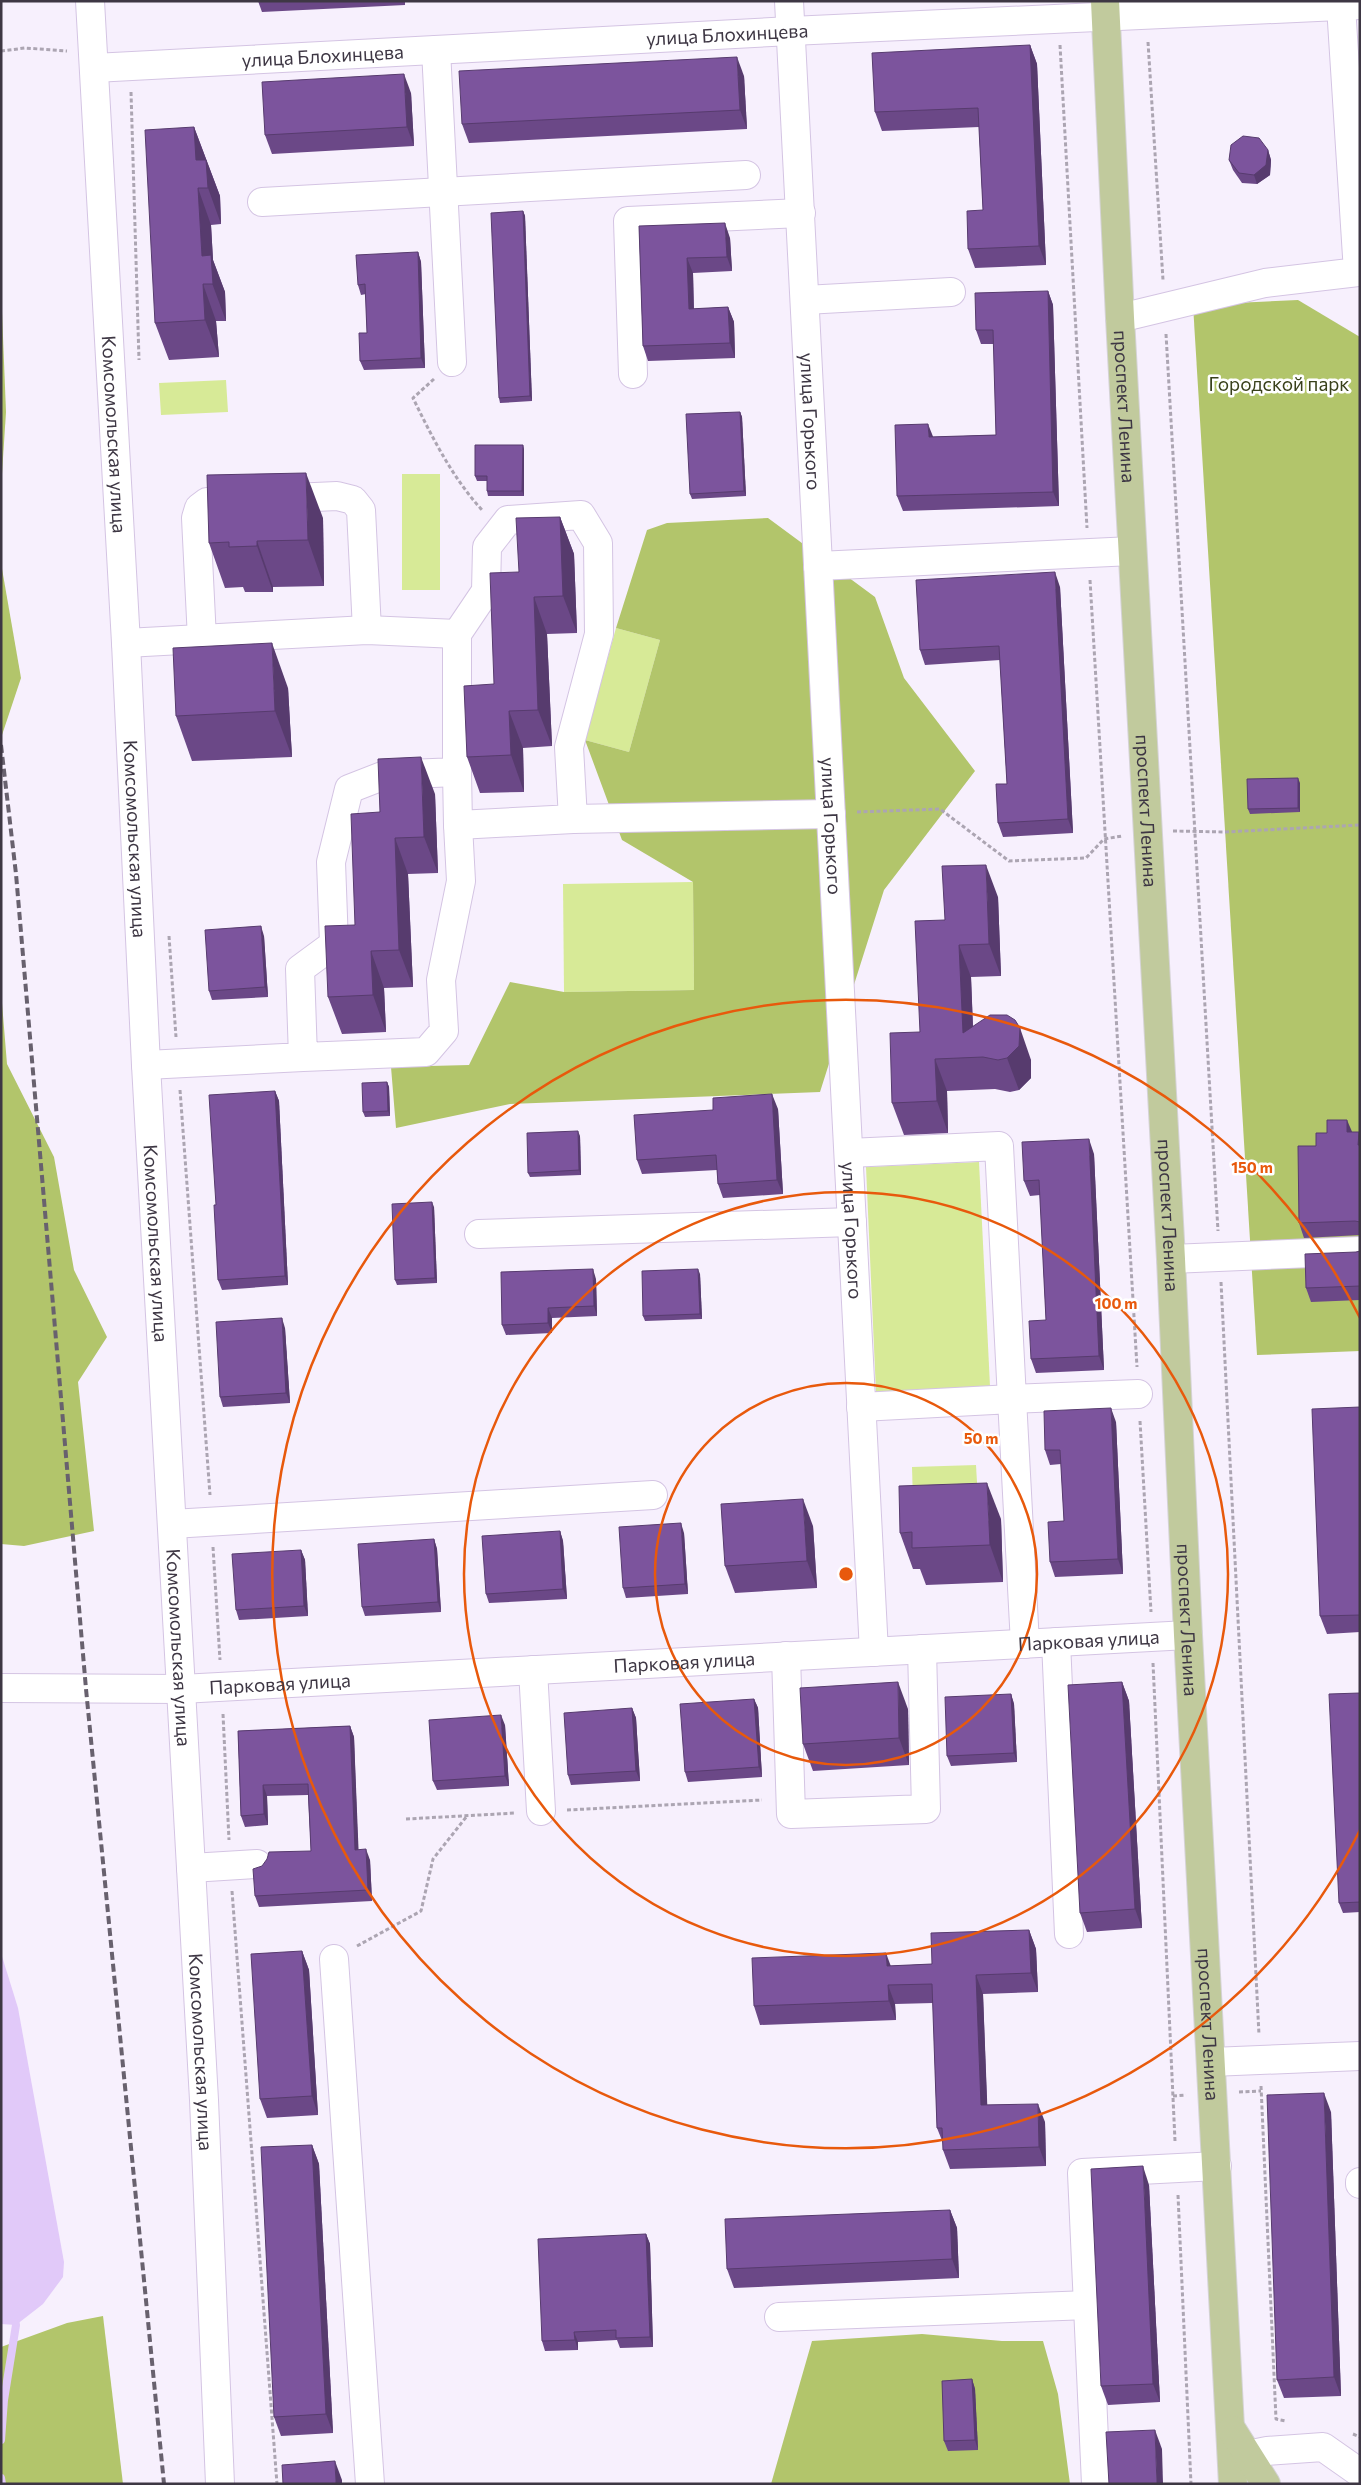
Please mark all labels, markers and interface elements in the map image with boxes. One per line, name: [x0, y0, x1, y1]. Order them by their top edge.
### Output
street label: улица Блохинцева: [645, 18, 809, 50]
street label: улица Блохинцева: [241, 40, 404, 71]
street label: проспект Ленина: [1110, 329, 1141, 484]
street label: Комсомольская улица: [98, 335, 132, 534]
street label: улица Горького: [796, 352, 826, 491]
park label: Городской парк: [1208, 372, 1350, 395]
street label: проспект Ленина: [1132, 734, 1163, 888]
street label: Комсомольская улица: [120, 739, 152, 938]
street label: улица Горького: [817, 756, 847, 895]
street label: проспект Ленина: [1154, 1138, 1184, 1292]
street label: Комсомольская улица: [139, 1144, 174, 1343]
text: 150 m: [1231, 1158, 1273, 1176]
street label: улица Горького: [838, 1161, 868, 1300]
text: 100 m: [1095, 1294, 1137, 1312]
text: 50 m: [964, 1429, 998, 1447]
street label: проспект Ленина: [1173, 1543, 1203, 1697]
street label: Комсомольская улица: [162, 1548, 196, 1747]
centre of rings: [837, 1565, 855, 1583]
street label: Парковая улица: [1017, 1625, 1160, 1655]
street label: Парковая улица: [613, 1646, 756, 1677]
street label: Парковая улица: [208, 1668, 351, 1698]
street label: проспект Ленина: [1194, 1947, 1225, 2101]
street label: Комсомольская улица: [185, 1952, 218, 2151]

